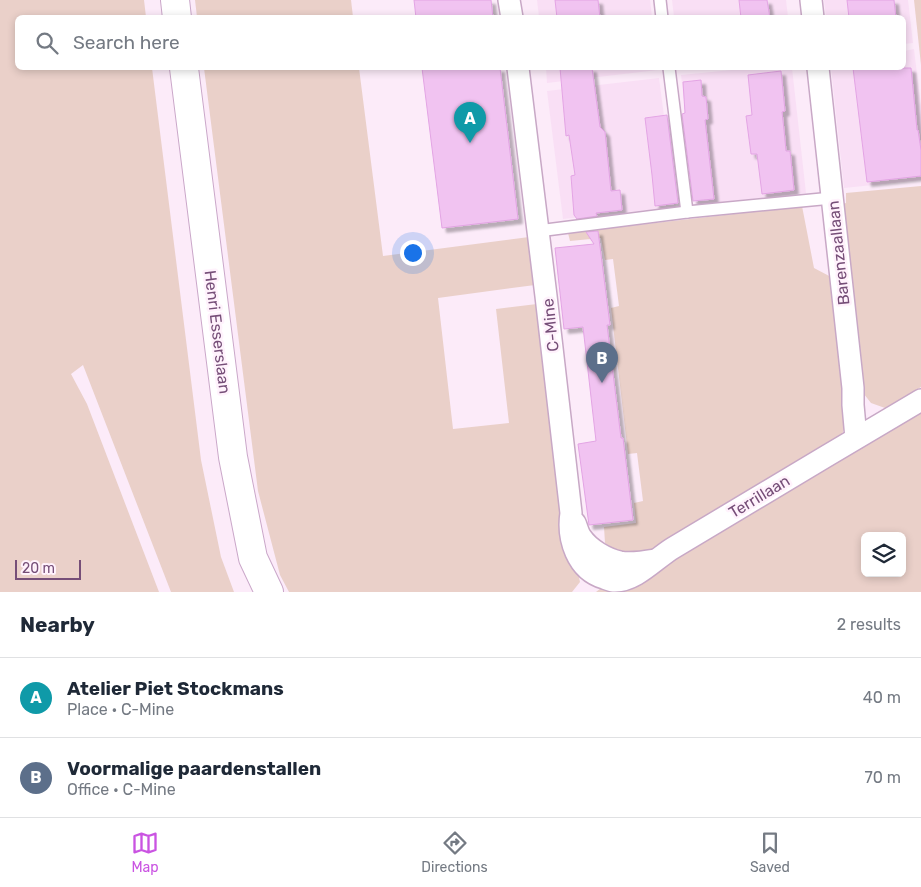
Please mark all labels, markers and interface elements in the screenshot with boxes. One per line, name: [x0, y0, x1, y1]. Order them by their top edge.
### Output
search box: [15, 15, 906, 70]
icon: search: [33, 29, 61, 57]
text: Search here: [73, 31, 180, 54]
pin: A: [454, 102, 486, 143]
street label: Barenzaallaan: [824, 200, 853, 306]
your location: [400, 240, 426, 266]
street label: Henri Esserslaan: [200, 269, 235, 395]
street label: C-Mine: [538, 297, 563, 352]
pin: B: [586, 342, 618, 383]
street label: Terrillaan: [725, 471, 793, 522]
map controls: [861, 532, 906, 577]
button: layers: [861, 532, 906, 577]
scale bar: [15, 557, 81, 580]
text: 20 m: [22, 560, 55, 577]
text: Nearby: [20, 612, 95, 637]
text: 2 results: [837, 615, 901, 634]
text: Atelier Piet Stockmans: [67, 677, 284, 700]
text: A: [30, 688, 42, 707]
text: 40 m: [863, 688, 901, 707]
text: Place · C-Mine: [67, 700, 174, 719]
text: Voormalige paardenstallen: [67, 757, 321, 780]
text: B: [30, 768, 42, 787]
text: 70 m: [864, 768, 901, 787]
text: Office · C-Mine: [67, 780, 176, 799]
tab: Map: [131, 829, 159, 876]
tab: Directions: [421, 829, 488, 876]
tab: Saved: [750, 829, 790, 876]

